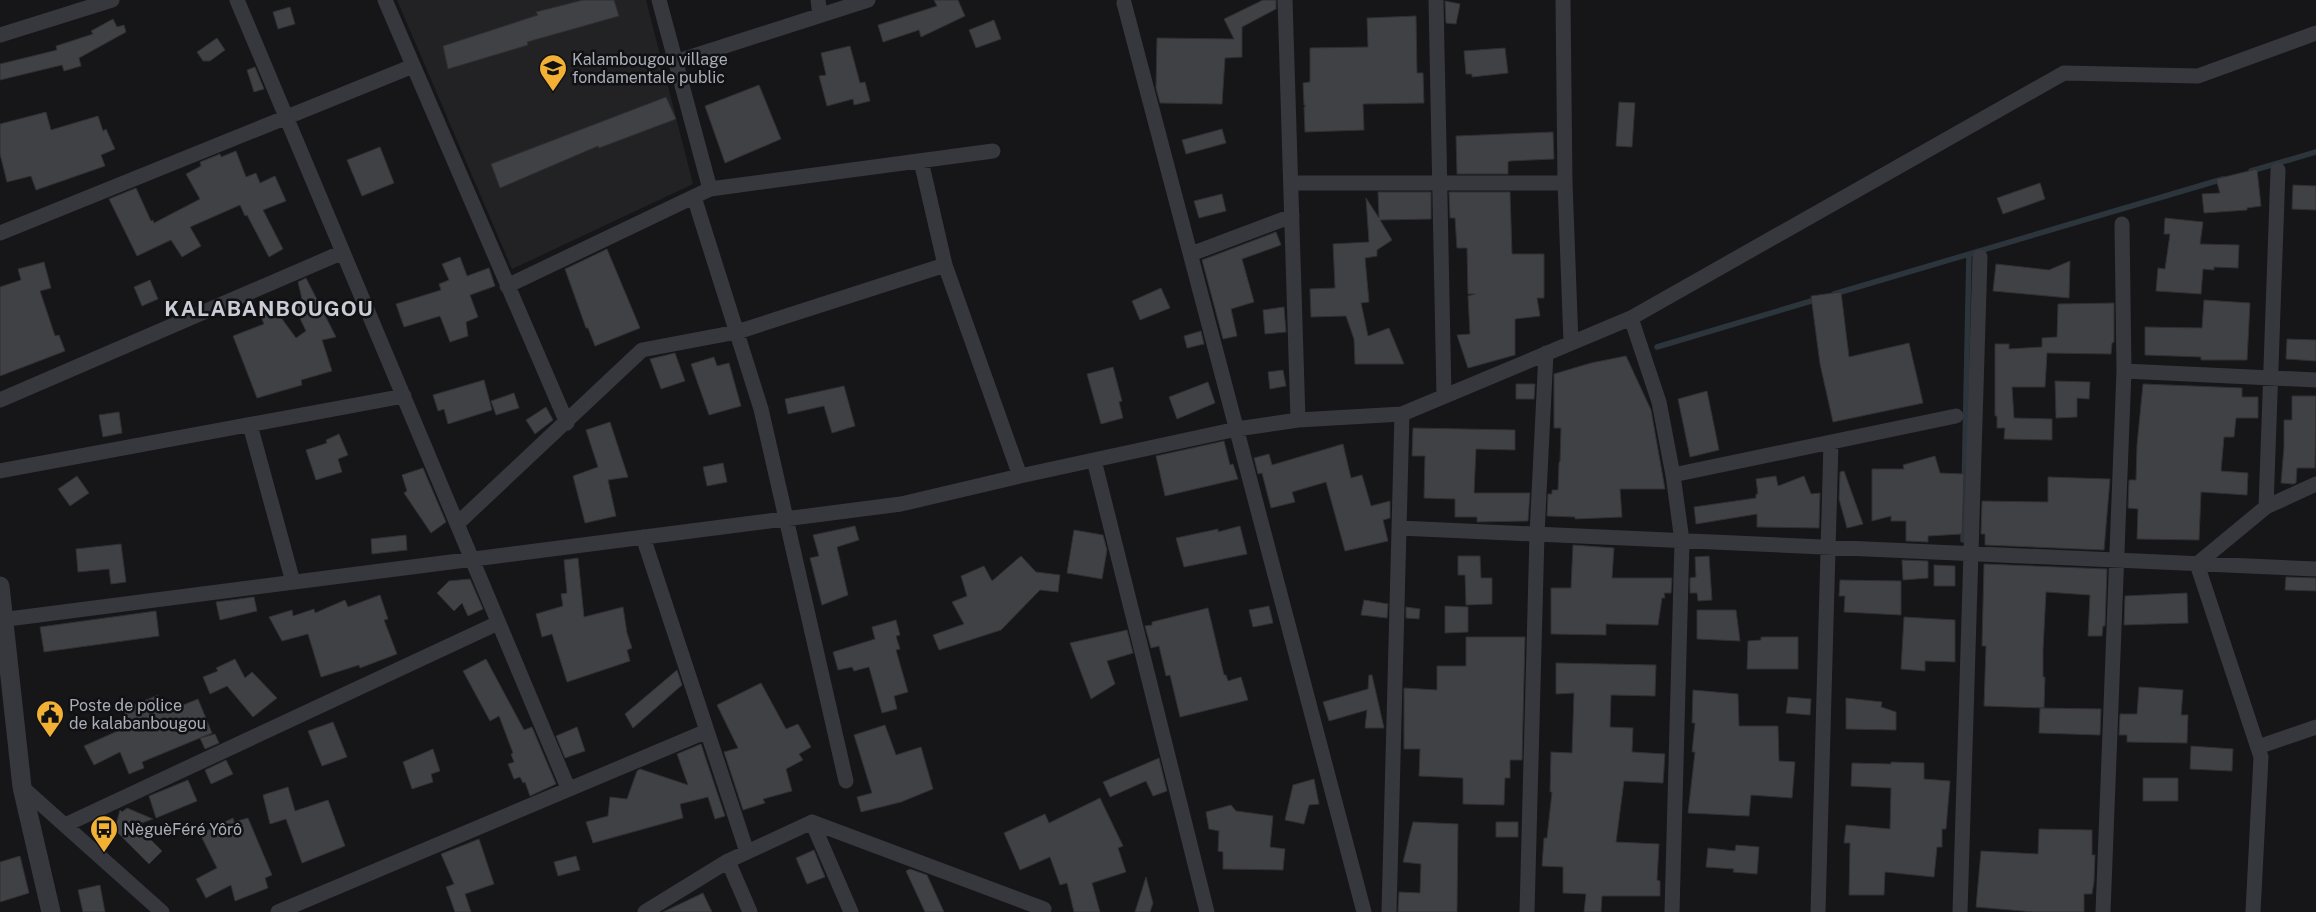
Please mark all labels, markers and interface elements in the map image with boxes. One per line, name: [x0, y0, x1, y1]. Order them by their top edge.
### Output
place label: Kalambougou village fondamentale public: [572, 50, 728, 87]
school or university icon: Kalambougou village fondamentale public: [538, 53, 568, 92]
district label: KALABANBOUGOU: [164, 296, 374, 321]
place label: Poste de police de kalabanbougou: [69, 696, 206, 733]
public building icon: Poste de police de kalabanbougou: [35, 699, 65, 738]
bus stop icon: NèguèFéré Yôrô: [89, 814, 119, 853]
place label: NèguèFéré Yôrô: [123, 820, 242, 839]

